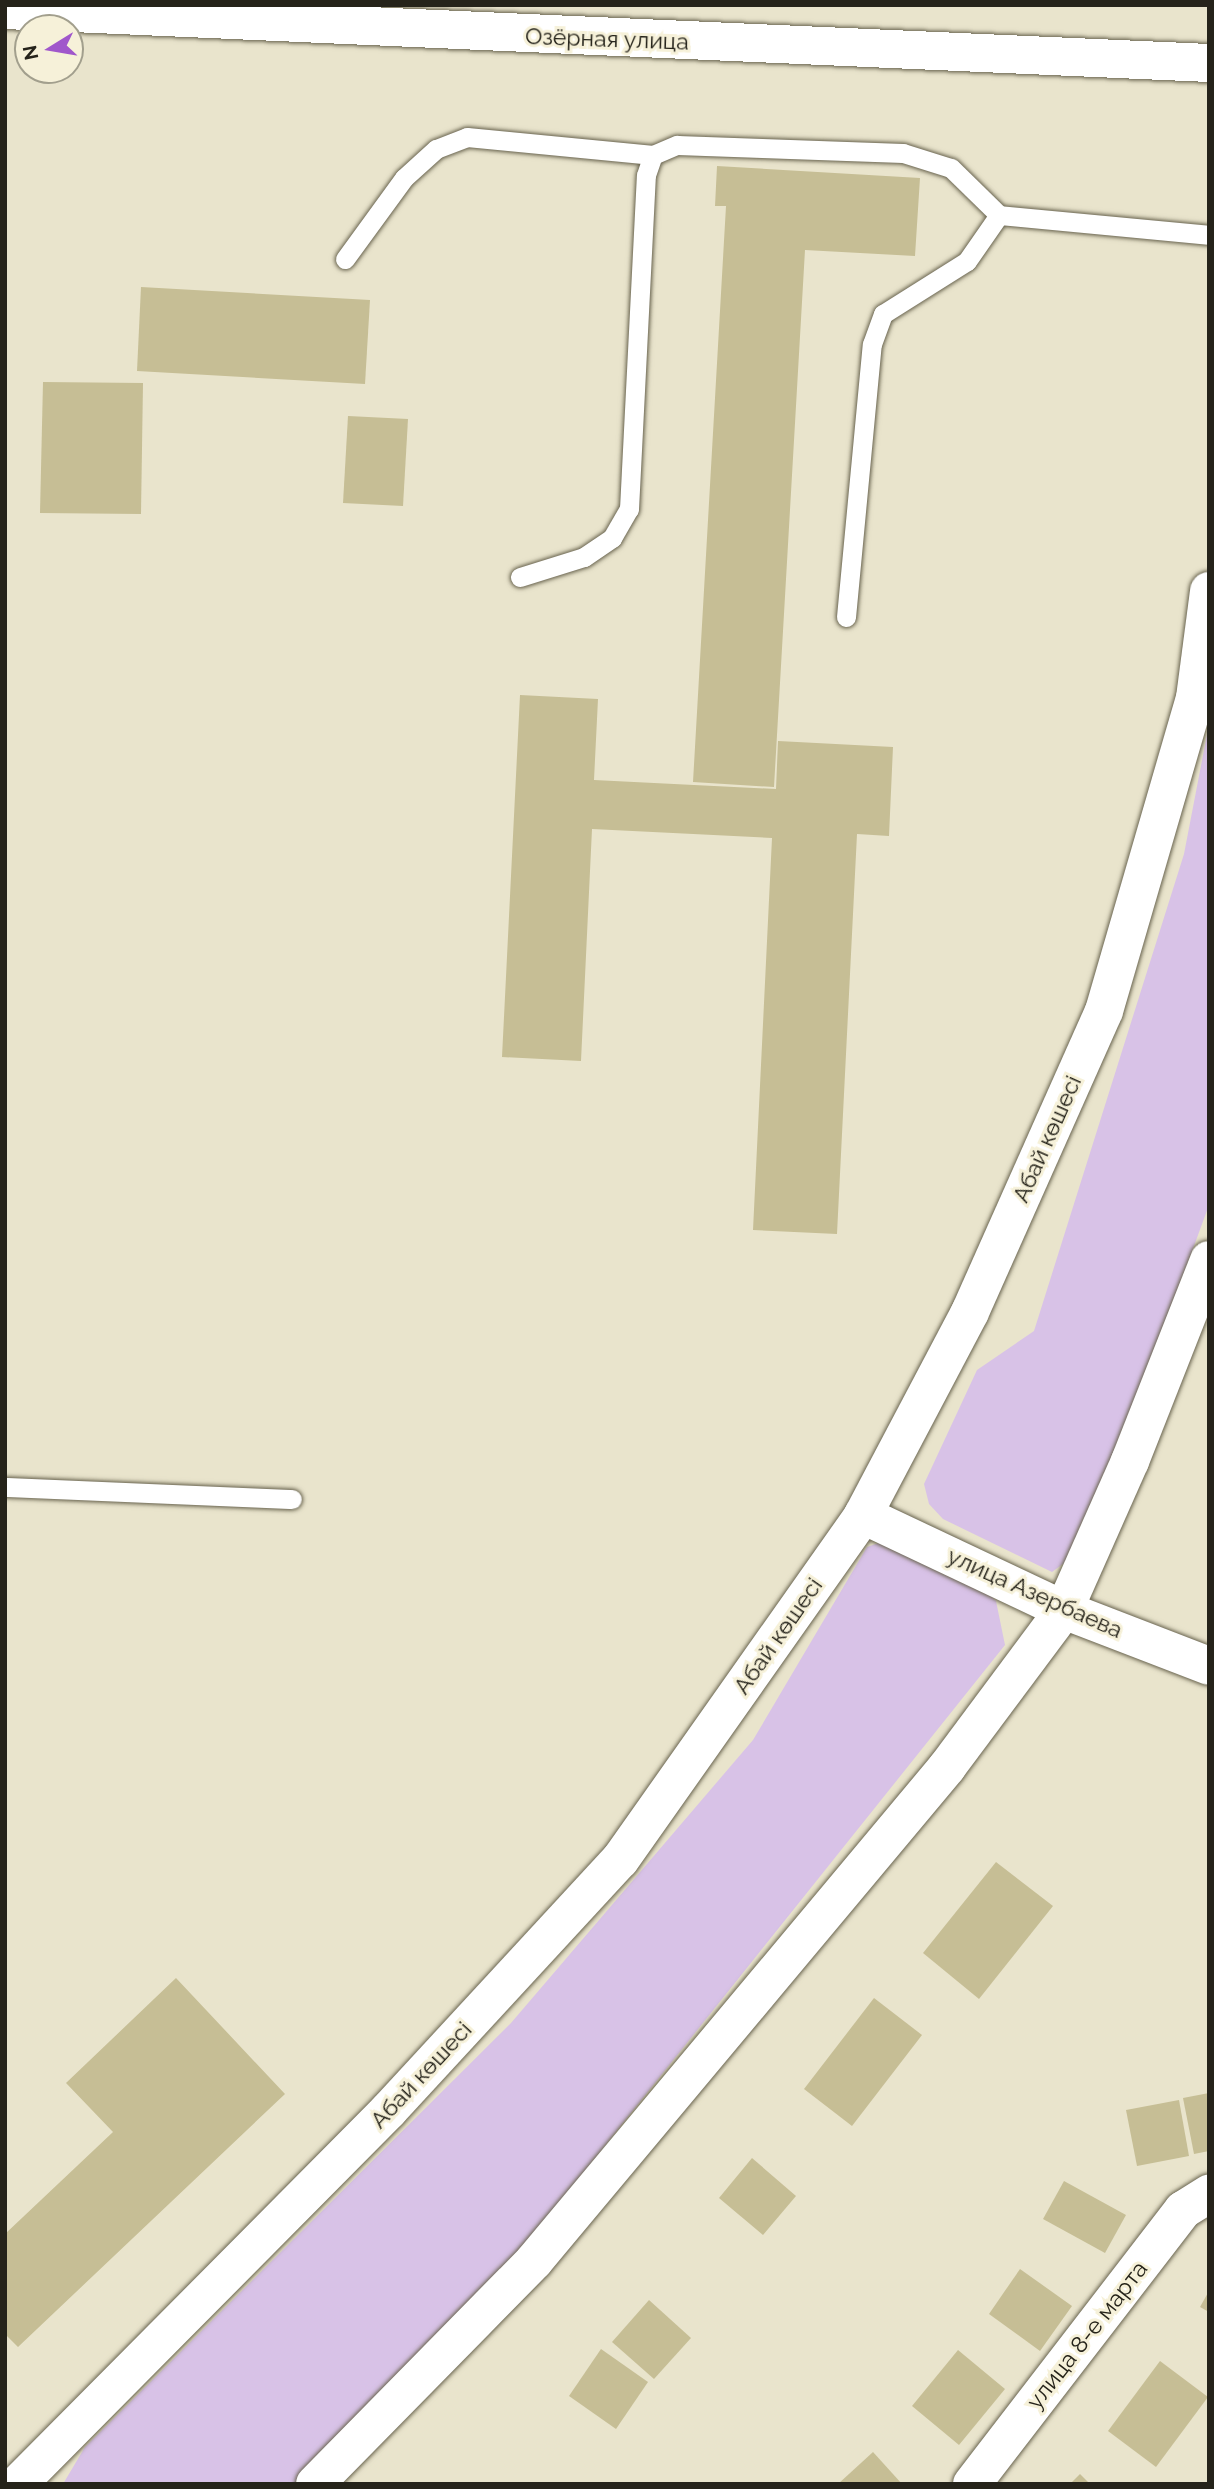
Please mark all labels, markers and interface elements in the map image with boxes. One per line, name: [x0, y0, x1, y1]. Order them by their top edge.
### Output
north arrow: [14, 14, 84, 84]
street label: Озёрная улица: [524, 22, 690, 56]
text: N: [18, 43, 43, 62]
street label: Абай көшесі: [1007, 1071, 1087, 1207]
street label: улица Азербаева: [943, 1542, 1127, 1644]
street label: Абай көшесі: [728, 1573, 828, 1699]
street label: Абай көшесі: [365, 2016, 477, 2134]
street label: улица 8-е марта: [1021, 2256, 1153, 2414]

